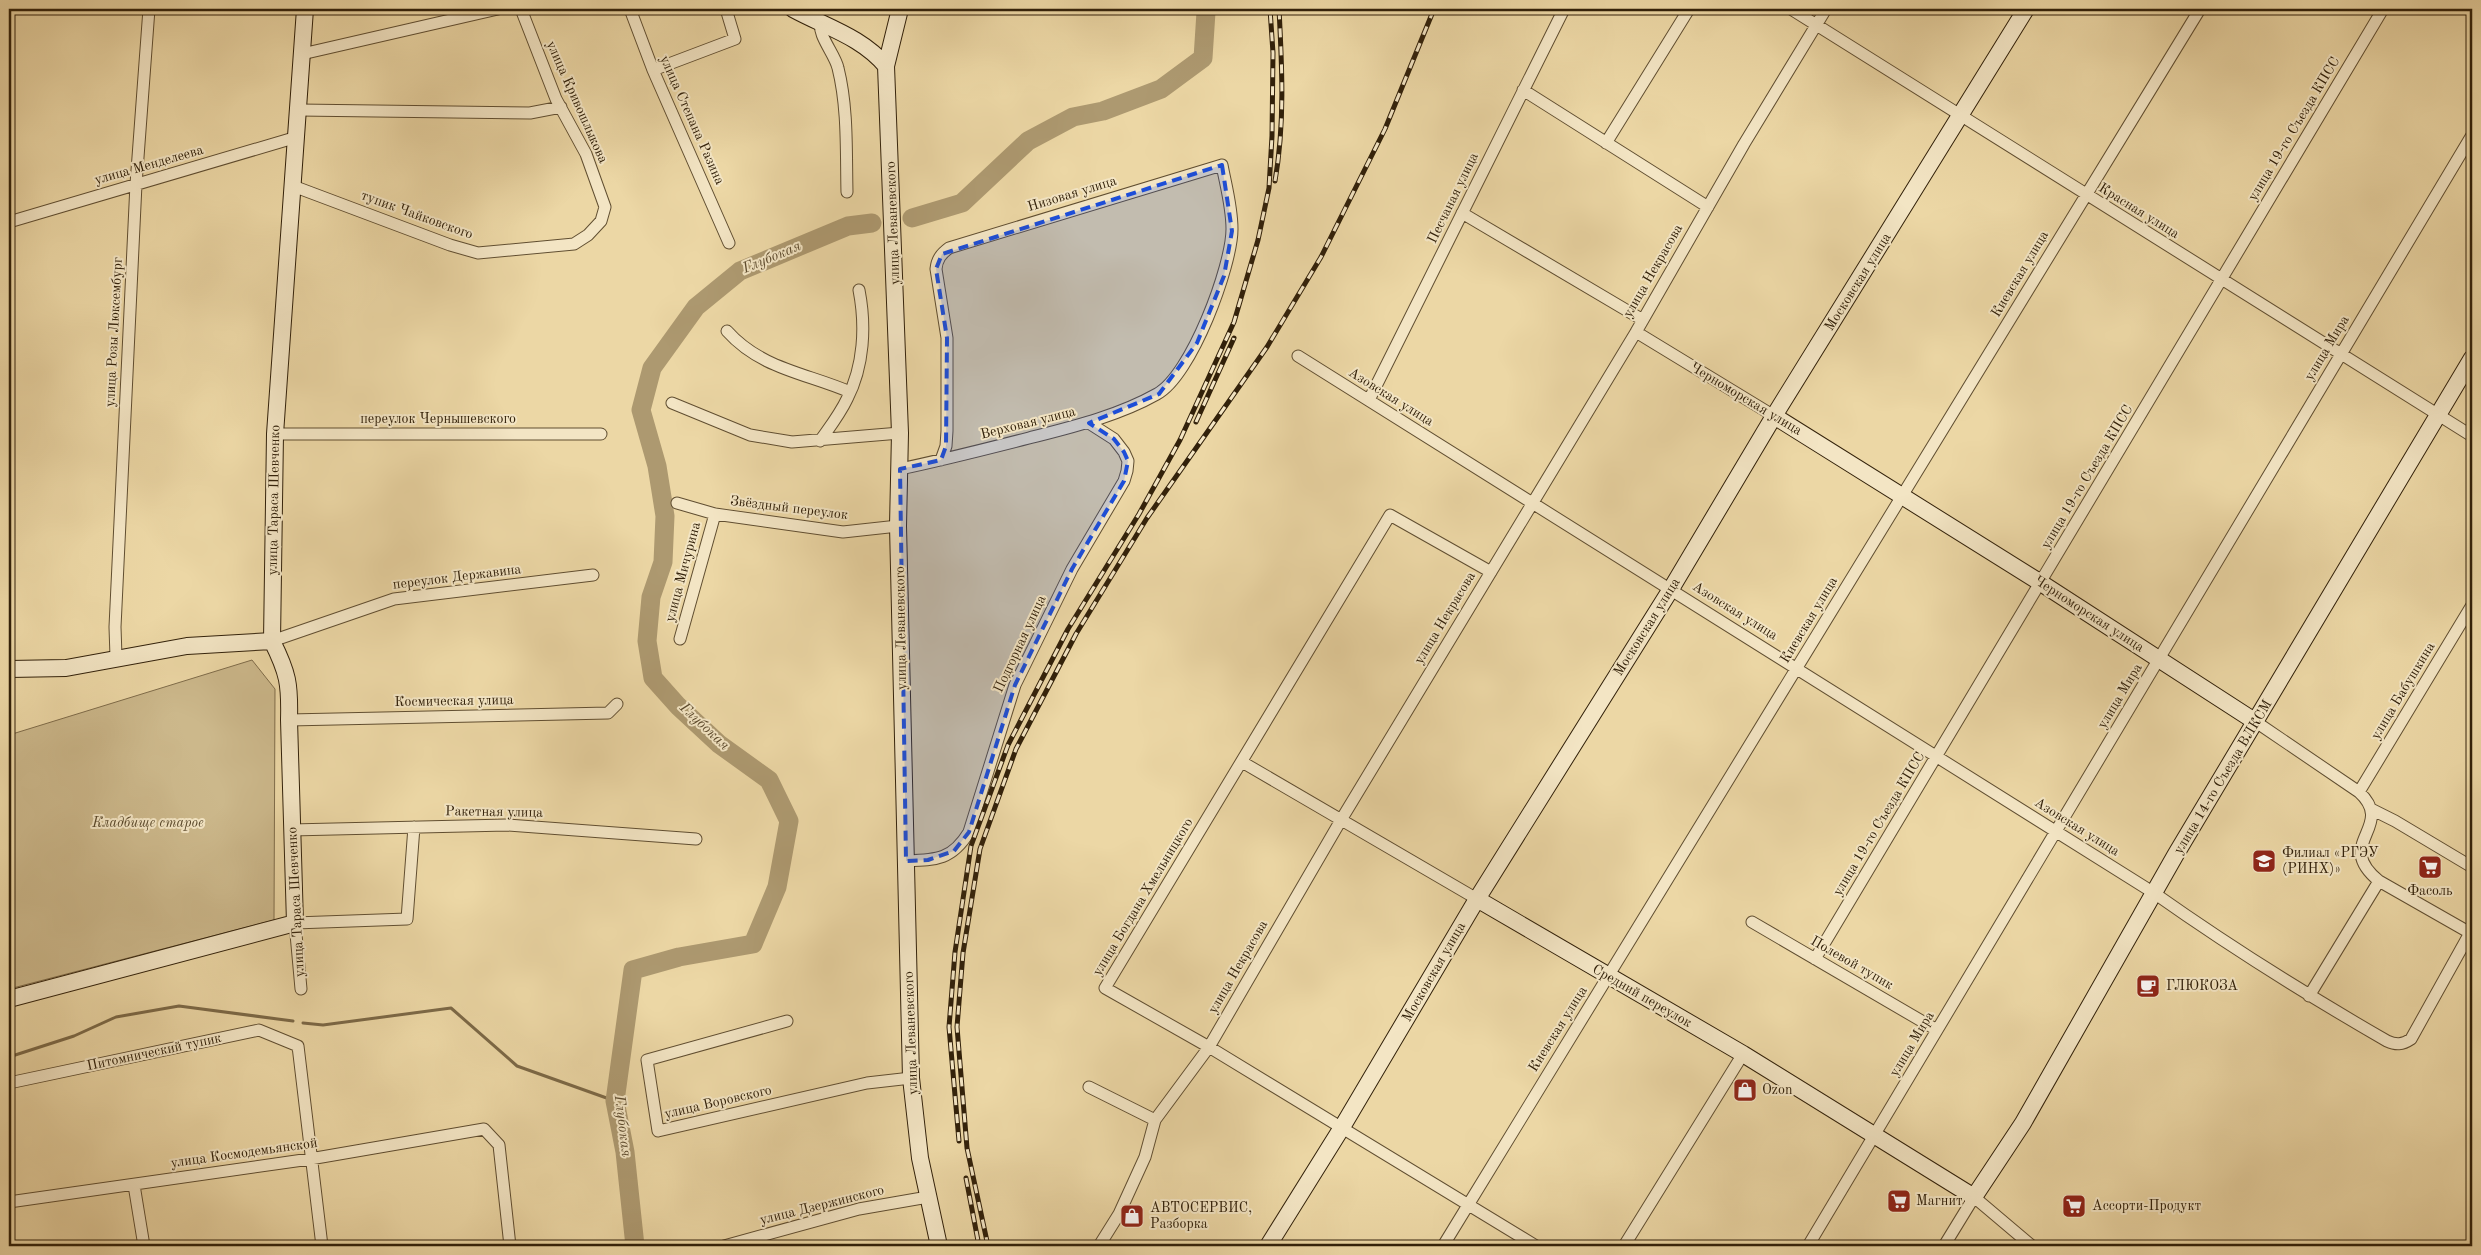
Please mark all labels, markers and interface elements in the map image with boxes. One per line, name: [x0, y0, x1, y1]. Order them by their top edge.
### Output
street label: улица Кривошлыкова: [544, 39, 610, 165]
street label: улица Степана Разина: [657, 53, 727, 187]
street label: улица 19-го Съезда КПСС: [2245, 55, 2343, 203]
street label: улица Менделеева: [93, 143, 205, 187]
street label: Песчаная улица: [1425, 150, 1481, 246]
street label: улица Леваневского: [884, 161, 902, 285]
street label: Низовая улица: [1026, 174, 1118, 214]
street label: Красная улица: [2096, 181, 2182, 241]
street label: тупик Чайковского: [359, 188, 475, 242]
street label: улица Некрасова: [1621, 222, 1685, 320]
street label: Киевская улица: [1989, 228, 2051, 320]
street label: Московская улица: [1822, 231, 1894, 333]
water label: Глубокая: [739, 238, 803, 277]
street label: улица Розы Люксембург: [103, 257, 125, 407]
street label: улица Мира: [2302, 313, 2352, 383]
street label: Черноморская улица: [1688, 360, 1804, 438]
street label: Азовская улица: [1346, 365, 1436, 429]
street label: улица 19-го Съезда КПСС: [2038, 403, 2136, 551]
street label: Верховая улица: [979, 404, 1077, 442]
street label: переулок Чернышевского: [360, 412, 516, 426]
street label: улица Тараса Шевченко: [266, 424, 282, 575]
street label: Звёздный переулок: [729, 494, 849, 522]
street label: улица Мичурина: [663, 520, 703, 623]
street label: переулок Державина: [392, 562, 522, 592]
street label: улица Леваневского: [893, 566, 909, 690]
street label: улица Некрасова: [1412, 569, 1478, 667]
street label: Черноморская улица: [2032, 573, 2146, 655]
street label: Киевская улица: [1778, 574, 1840, 666]
street label: Московская улица: [1611, 576, 1683, 678]
street label: Азовская улица: [1690, 579, 1780, 643]
street label: Подгорная улица: [991, 593, 1049, 695]
street label: улица Бабушкина: [2368, 640, 2438, 742]
street label: улица Мира: [2095, 661, 2145, 731]
street label: Космическая улица: [394, 693, 514, 709]
street label: улица 14-го Съезда ВЛКСМ: [2171, 697, 2275, 856]
water label: Глубокая: [675, 699, 732, 754]
street label: улица 19-го Съезда КПСС: [1830, 750, 1928, 898]
street label: Азовская улица: [2032, 795, 2122, 859]
street label: Ракетная улица: [445, 804, 543, 820]
park label: Кладбище старое: [91, 815, 204, 831]
street label: улица Богдана Хмельницкого: [1090, 816, 1196, 978]
street label: улица Тараса Шевченко: [285, 826, 307, 978]
place label: Филиал «РГЭУ (РИНХ)»: [2282, 846, 2379, 876]
school or university icon: Филиал «РГЭУ (РИНХ)»: [2251, 848, 2277, 874]
supermarket icon: Фасоль: [2417, 854, 2443, 880]
place label: Фасоль: [2407, 884, 2453, 898]
street label: улица Некрасова: [1206, 918, 1270, 1016]
street label: Московская улица: [1400, 920, 1468, 1024]
street label: Полевой тупик: [1808, 934, 1896, 992]
street label: Средний переулок: [1590, 962, 1694, 1030]
street label: улица Леваневского: [902, 971, 920, 1095]
cafe icon: ГЛЮКОЗА: [2135, 973, 2161, 999]
place label: ГЛЮКОЗА: [2166, 979, 2238, 993]
street label: Киевская улица: [1526, 984, 1590, 1074]
street label: улица Мира: [1887, 1009, 1937, 1079]
street label: Питомнический тупик: [85, 1031, 223, 1073]
shop icon: Ozon: [1732, 1077, 1758, 1103]
street label: улица Воровского: [663, 1083, 773, 1121]
place label: Ozon: [1762, 1083, 1793, 1097]
water label: Глубокая: [611, 1093, 634, 1158]
street label: улица Космодемьянской: [170, 1136, 318, 1170]
street label: улица Дзержинского: [758, 1183, 886, 1227]
supermarket icon: Магнит: [1886, 1188, 1912, 1214]
supermarket icon: Ассорти-Продукт: [2061, 1193, 2087, 1219]
place label: Магнит: [1916, 1194, 1963, 1208]
place label: Ассорти-Продукт: [2092, 1199, 2202, 1213]
place label: АВТОСЕРВИС, Разборка: [1150, 1201, 1252, 1231]
shop icon: АВТОСЕРВИС, Разборка: [1119, 1203, 1145, 1229]

